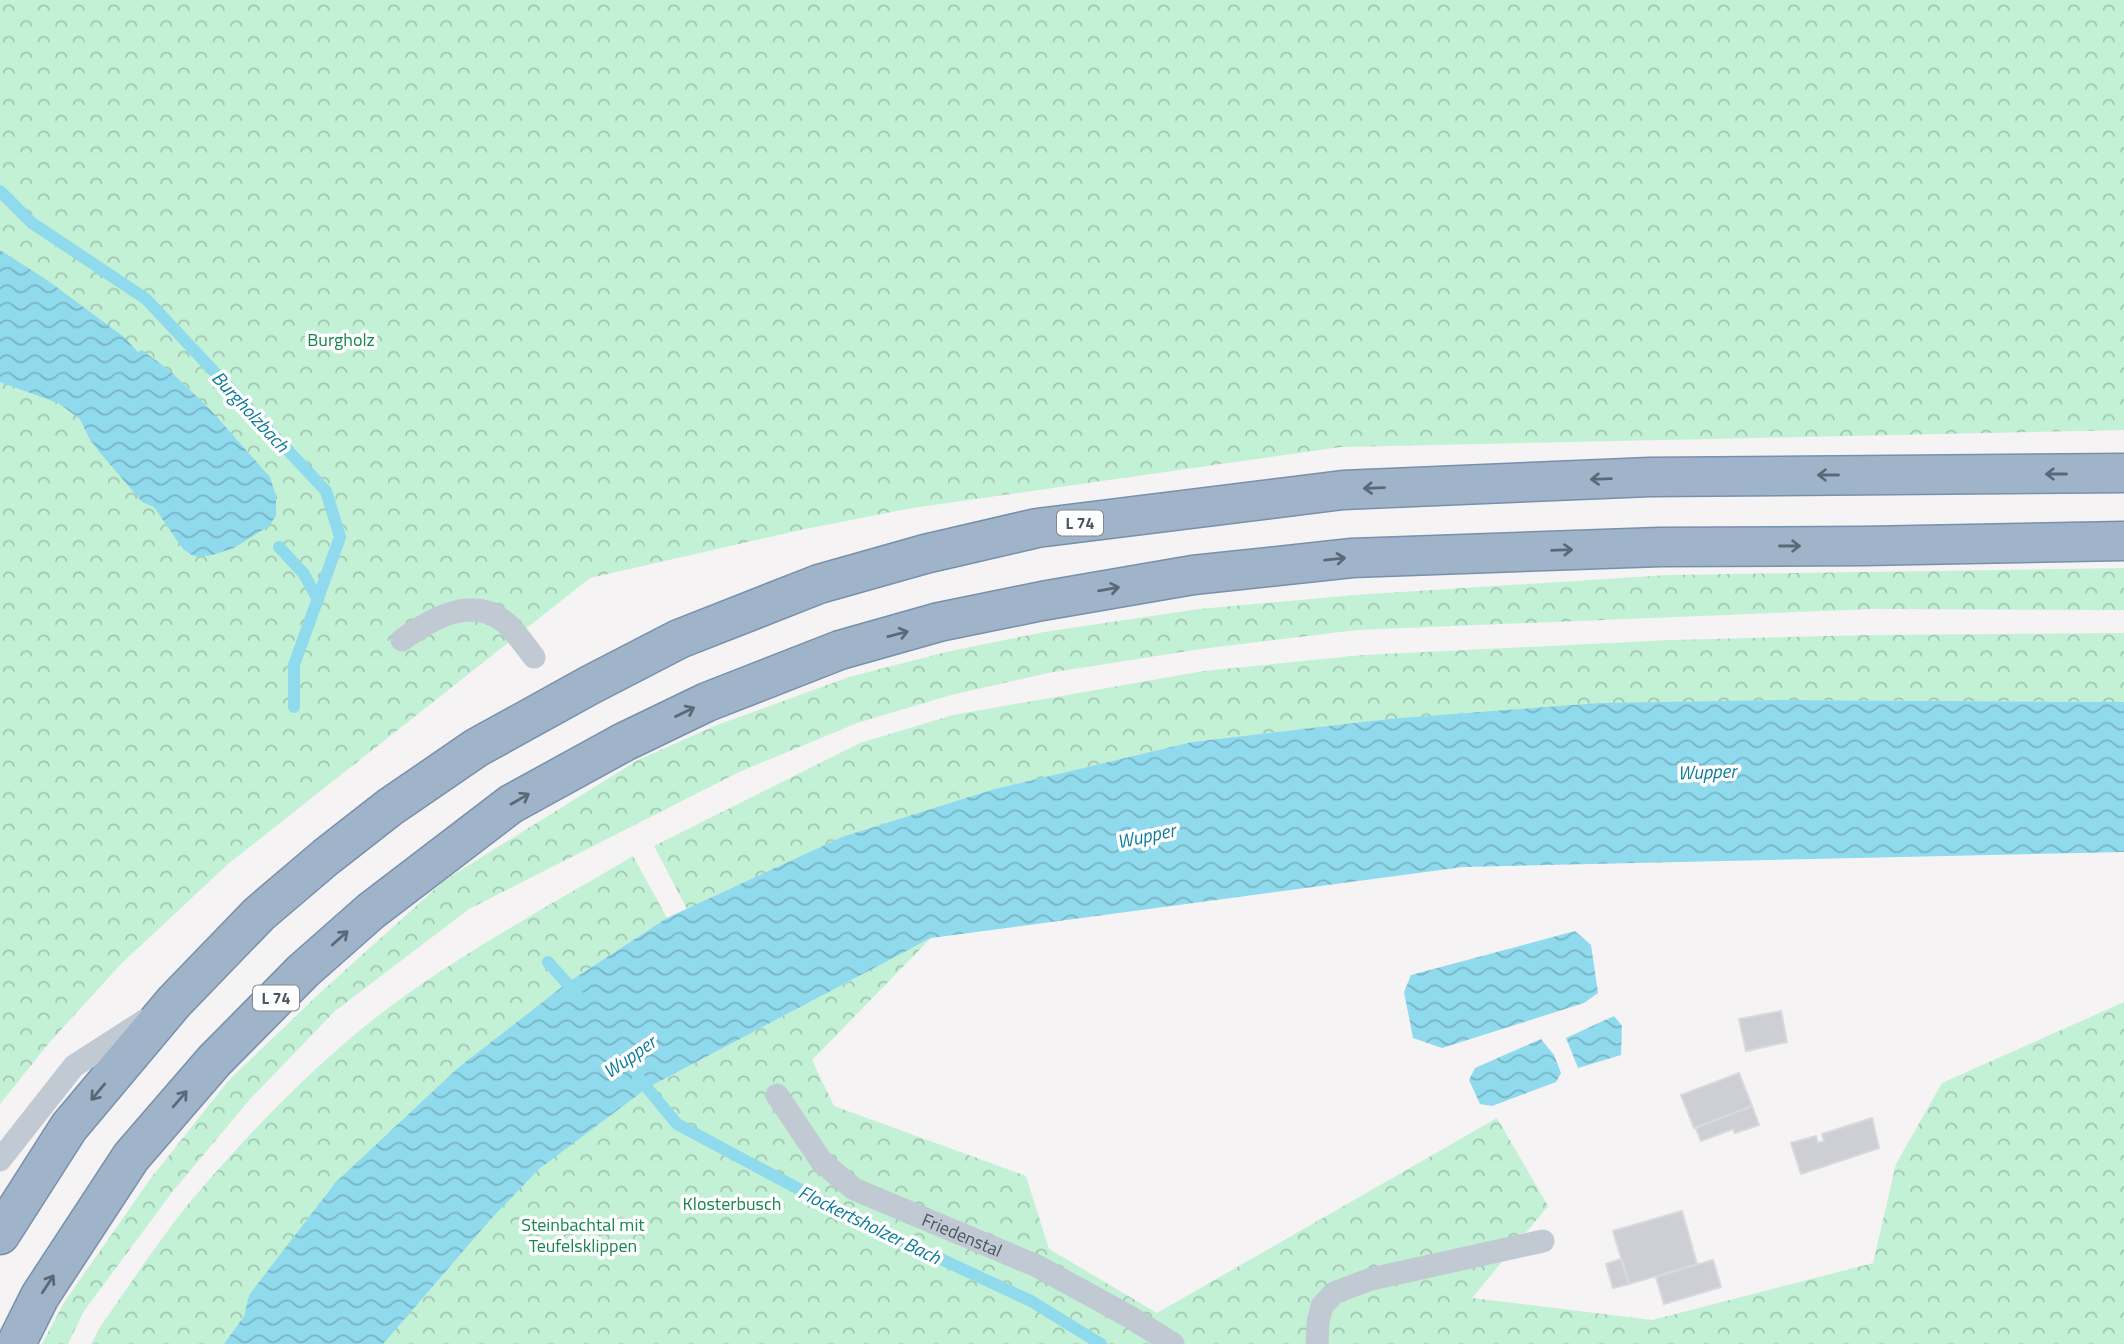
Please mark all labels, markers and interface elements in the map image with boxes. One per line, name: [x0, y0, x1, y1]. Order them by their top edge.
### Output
park label: Burgholz: [307, 326, 375, 353]
water label: Burgholzbach: [206, 364, 297, 459]
one-way arrow: [2045, 467, 2068, 481]
one-way arrow: [1817, 468, 1840, 482]
one-way arrow: [1590, 472, 1613, 485]
one-way arrow: [1362, 482, 1385, 495]
road number: L 74: [1057, 510, 1103, 536]
one-way arrow: [1778, 539, 1801, 553]
one-way arrow: [1550, 543, 1573, 557]
one-way arrow: [1323, 553, 1346, 566]
one-way arrow: [1097, 582, 1120, 595]
one-way arrow: [887, 626, 909, 639]
one-way arrow: [674, 705, 695, 718]
water label: Wupper: [1677, 755, 1739, 787]
one-way arrow: [510, 792, 530, 806]
water label: Wupper: [1114, 814, 1180, 855]
one-way arrow: [331, 930, 349, 946]
road number: L 74: [253, 986, 299, 1010]
water label: Wupper: [597, 1026, 663, 1085]
one-way arrow: [91, 1083, 107, 1101]
one-way arrow: [172, 1091, 188, 1109]
water label: Flockertsholzer Bach: [794, 1177, 946, 1271]
park label: Klosterbusch: [683, 1190, 781, 1217]
street label: Friedenstal: [918, 1206, 1006, 1263]
park label: Steinbachtal mit Teufelsklippen: [521, 1211, 645, 1259]
one-way arrow: [41, 1275, 56, 1294]

